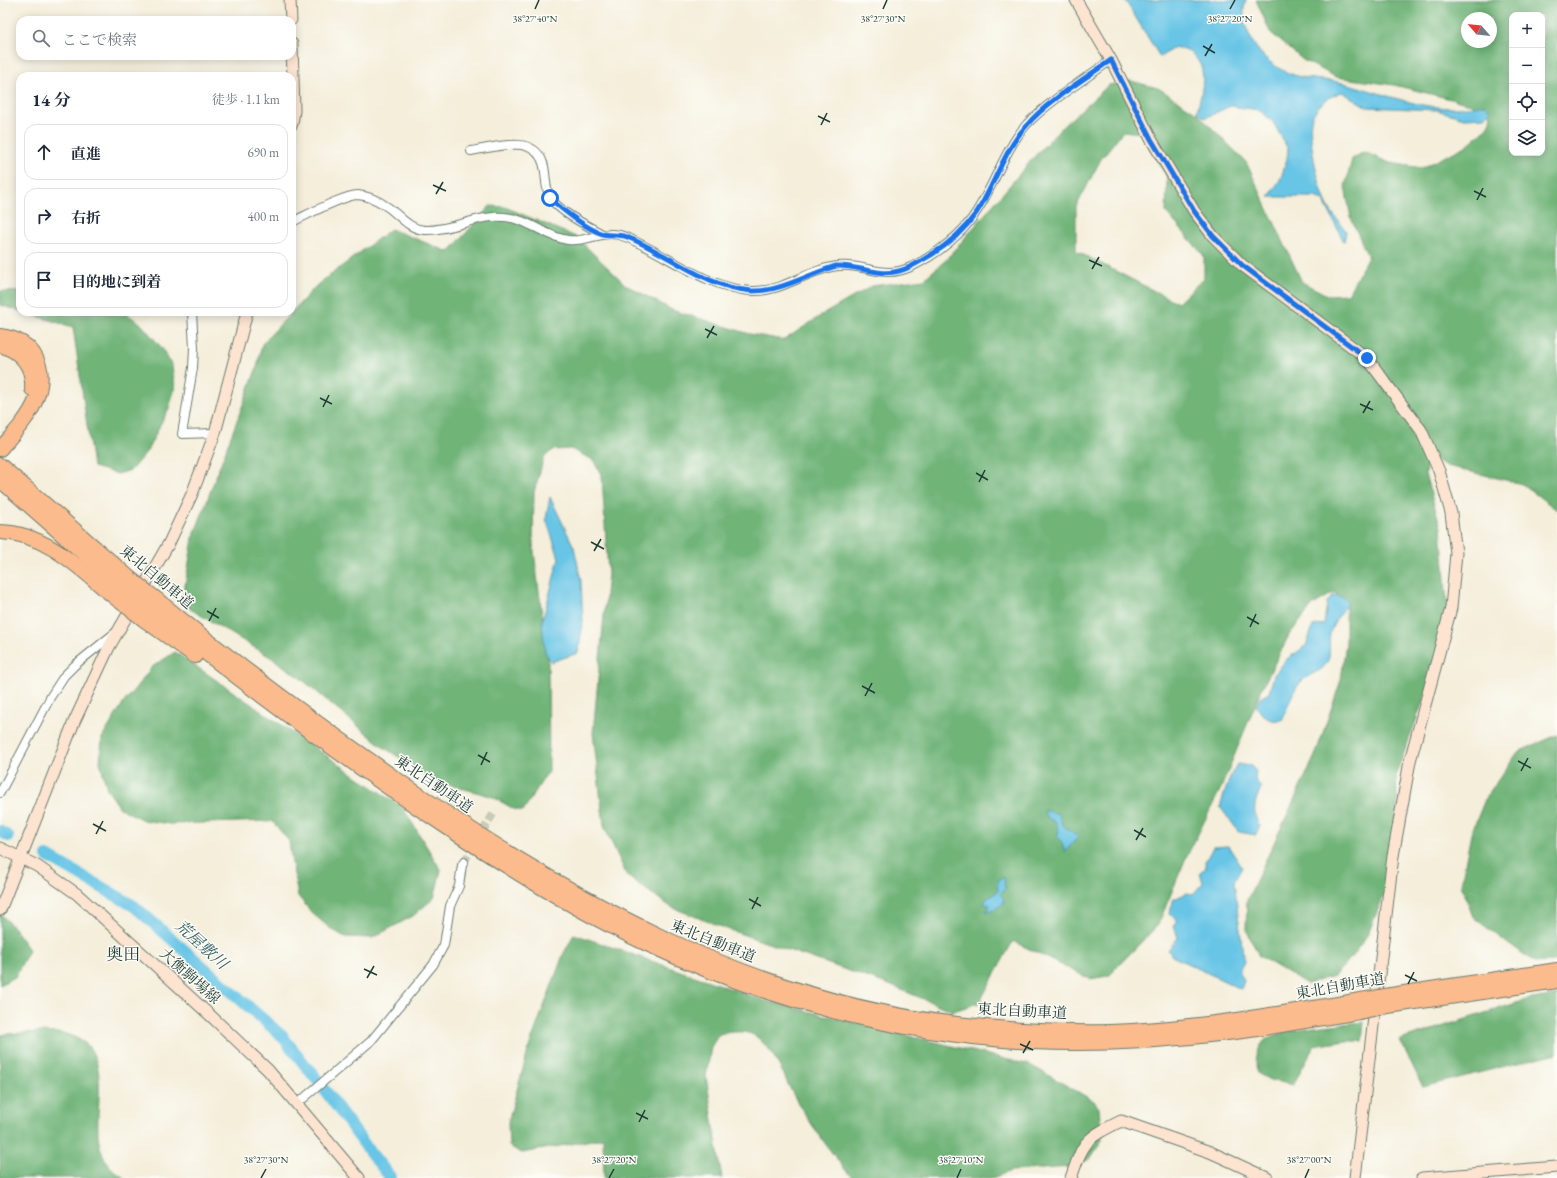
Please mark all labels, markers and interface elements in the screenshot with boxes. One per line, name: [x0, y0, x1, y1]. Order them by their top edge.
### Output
text: 38°27'40"N: [513, 12, 558, 25]
text: 38°27'30"N: [861, 12, 906, 25]
text: 38°27'20"N: [1208, 12, 1253, 25]
north arrow: [1461, 12, 1497, 48]
map controls: [1509, 12, 1545, 156]
button: +: [1509, 12, 1545, 48]
search box: [16, 16, 296, 60]
icon: search: [30, 27, 52, 49]
text: ここで検索: [62, 30, 137, 49]
button: −: [1509, 48, 1545, 84]
button: locate: [1509, 84, 1545, 120]
text: 14 分: [32, 89, 71, 111]
text: 徒歩 · 1.1 km: [212, 91, 280, 108]
button: layers: [1509, 120, 1545, 156]
icon: ahead: [33, 141, 55, 163]
text: 直進: [71, 144, 101, 163]
text: 690 m: [248, 144, 279, 161]
route start: [541, 189, 559, 207]
icon: right: [33, 205, 55, 227]
text: 右折: [71, 208, 101, 227]
text: 400 m: [248, 208, 279, 225]
icon: arrive: [33, 269, 55, 291]
text: 目的地に到着: [71, 272, 161, 291]
route end: [1358, 349, 1376, 367]
street label: 東北自動車道: [117, 540, 198, 613]
street label: 東北自動車道: [392, 751, 477, 817]
water label: 荒屋敷川: [171, 915, 234, 975]
street label: 東北自動車道: [668, 915, 758, 966]
district label: 奥田: [106, 943, 140, 965]
street label: 大衡駒場線: [156, 943, 225, 1008]
street label: 東北自動車道: [1294, 968, 1386, 1003]
street label: 東北自動車道: [977, 999, 1067, 1022]
text: 38°27'30"N: [244, 1153, 289, 1166]
text: 38°27'20"N: [592, 1153, 637, 1166]
text: 38°27'10"N: [939, 1153, 984, 1166]
text: 38°27'00"N: [1287, 1153, 1332, 1166]

